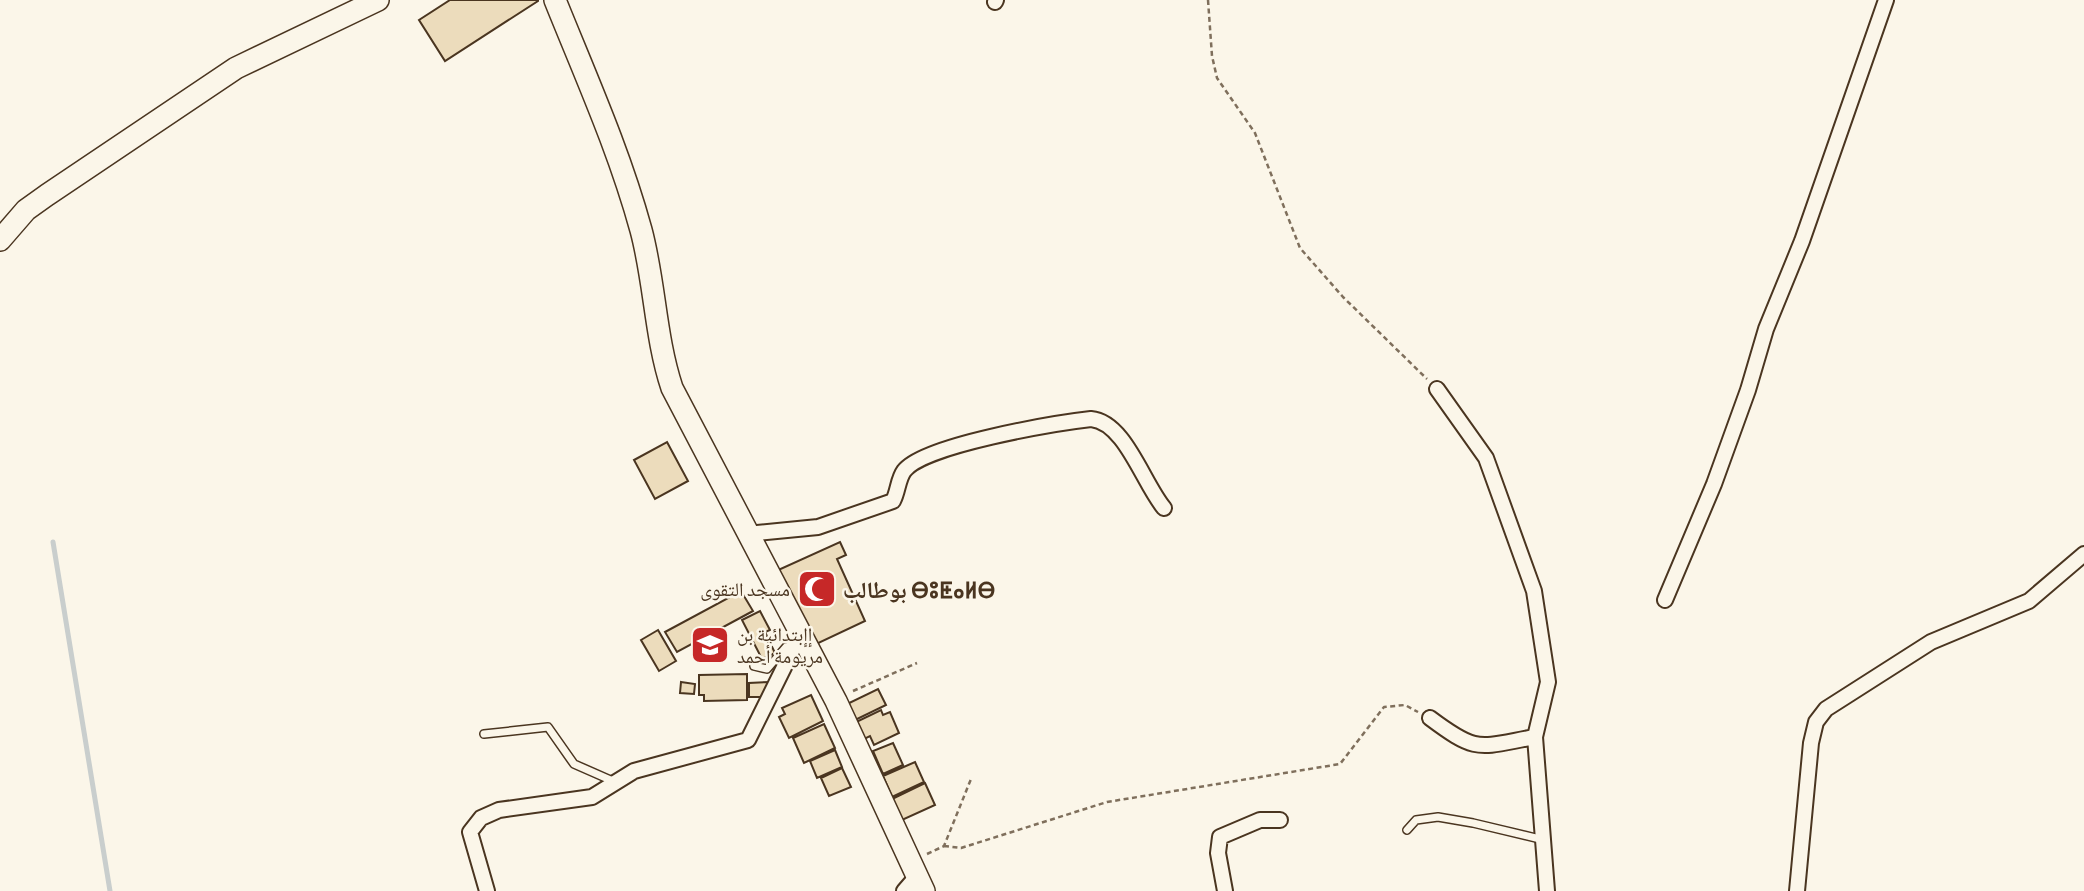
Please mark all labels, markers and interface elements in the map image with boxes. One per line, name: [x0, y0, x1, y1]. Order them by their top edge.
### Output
mosque icon: مسجد التقوى: [796, 568, 838, 610]
district label: بوطالب ⴱⵓⵟⴰⵍⴱ: [843, 577, 995, 604]
place label: مسجد التقوى: [700, 579, 790, 601]
school or university icon: إإبتدائية بن مريومة أحمد: [689, 624, 731, 666]
place label: إإبتدائية بن مريومة أحمد: [737, 624, 823, 668]

